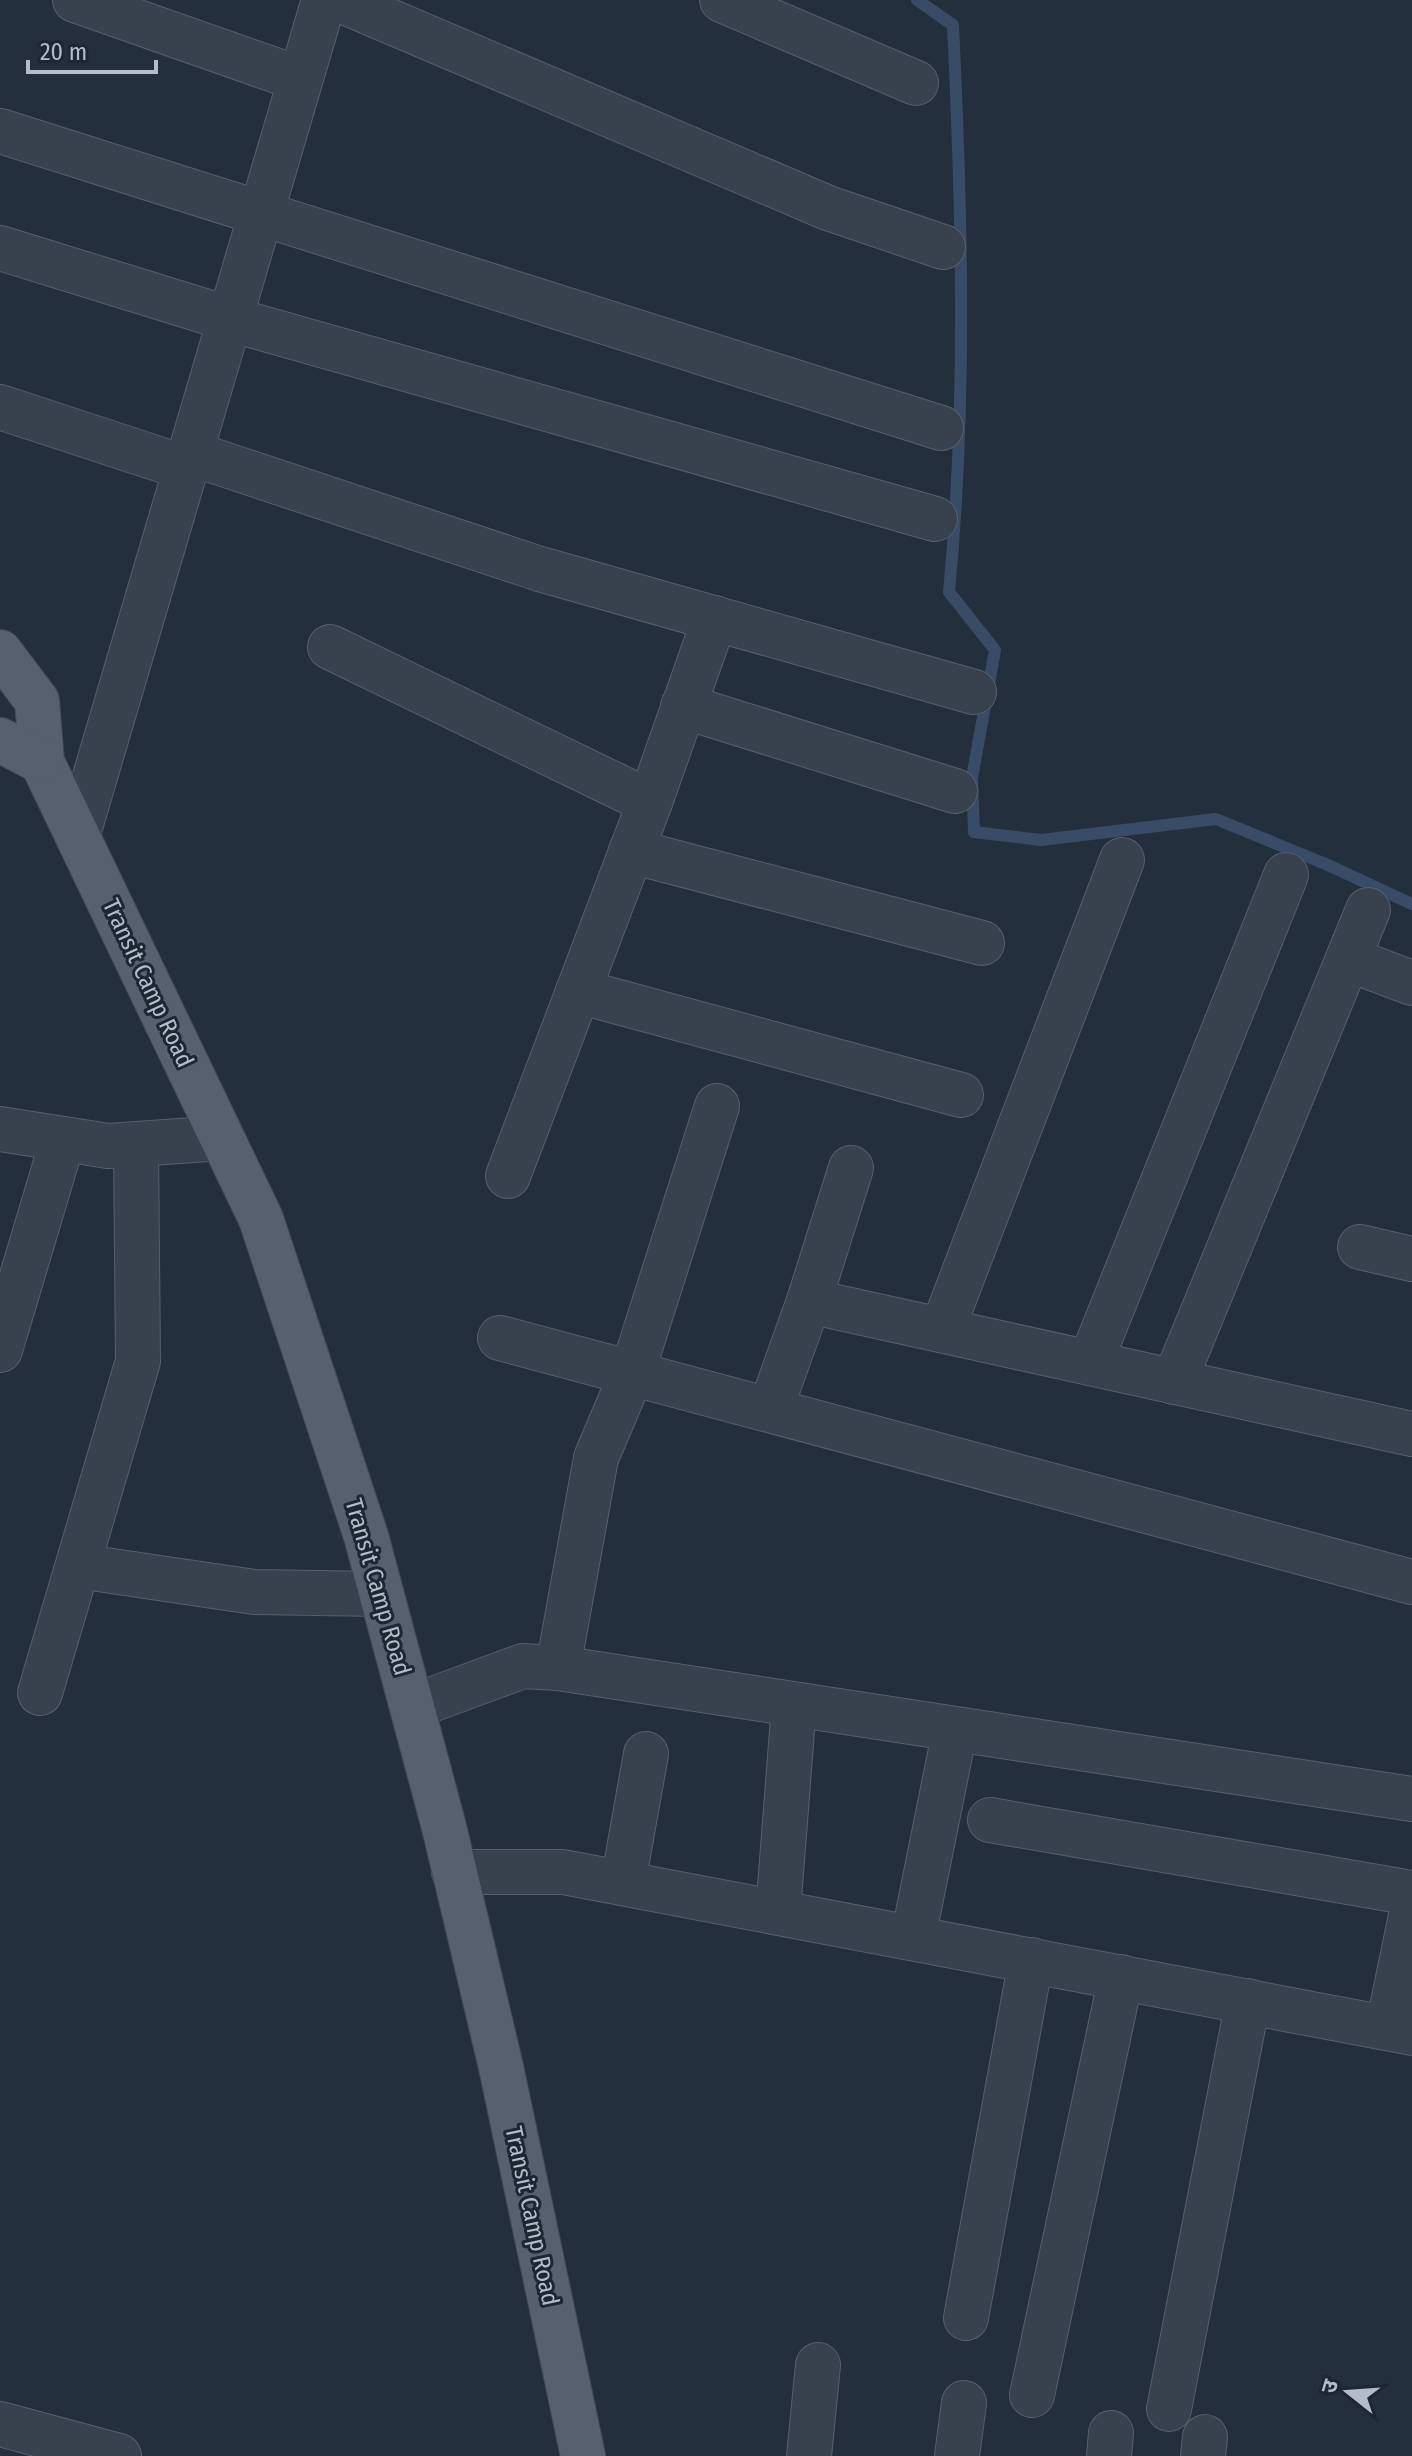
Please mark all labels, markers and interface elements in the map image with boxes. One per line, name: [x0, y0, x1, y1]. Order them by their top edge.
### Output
scale bar: [28, 24, 156, 74]
text: 20 m: [40, 38, 87, 66]
street label: Transit Camp Road: [97, 894, 199, 1072]
street label: Transit Camp Road: [339, 1495, 417, 1679]
street label: Transit Camp Road: [499, 2124, 565, 2308]
north arrow: [1308, 2352, 1388, 2432]
text: उ: [1315, 2375, 1344, 2396]

